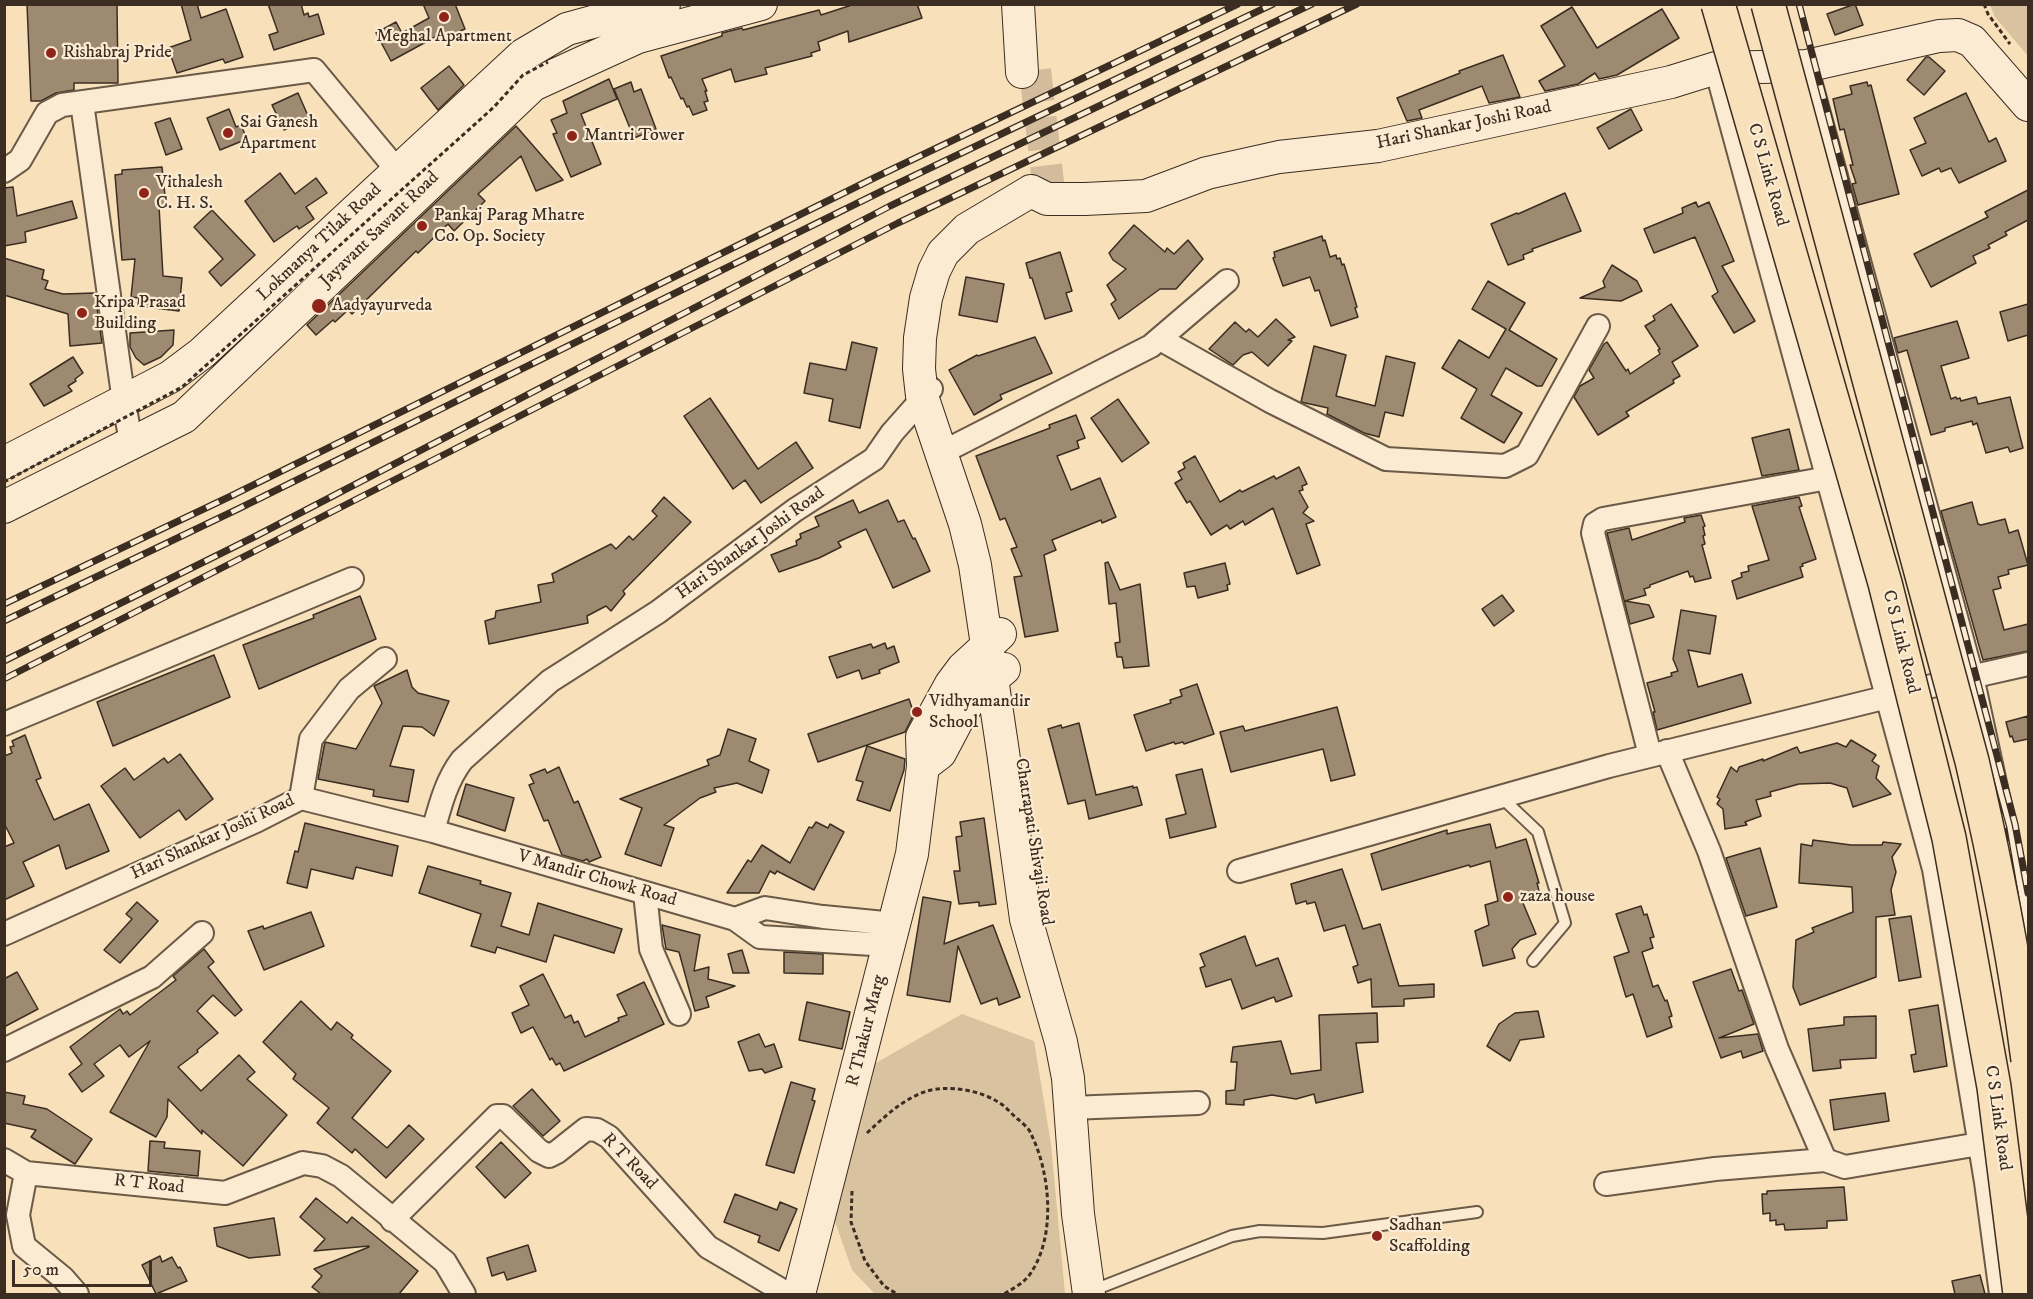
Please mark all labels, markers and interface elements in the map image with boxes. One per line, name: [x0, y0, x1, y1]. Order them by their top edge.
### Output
marker: Meghal Apartment: [437, 10, 451, 24]
place label: Meghal Apartment: [376, 26, 512, 48]
place label: Rishabraj Pride: [63, 42, 172, 64]
marker: Rishabraj Pride: [44, 46, 58, 60]
street label: Hari Shankar Joshi Road: [1375, 97, 1553, 155]
place label: Sai Ganesh Apartment: [240, 112, 318, 154]
street label: C S Link Road: [1742, 121, 1792, 229]
place label: Mantri Tower: [584, 125, 684, 147]
marker: Sai Ganesh Apartment: [221, 126, 235, 140]
marker: Mantri Tower: [565, 129, 579, 143]
street label: Jayavant Sawant Road: [316, 168, 444, 292]
place label: Vithalesh C. H. S.: [156, 172, 223, 214]
street label: Lokmanya Tilak Road: [253, 180, 387, 306]
marker: Vithalesh C. H. S.: [137, 186, 151, 200]
place label: Pankaj Parag Mhatre Co. Op. Society: [434, 205, 585, 248]
marker: Pankaj Parag Mhatre Co. Op. Society: [415, 219, 429, 233]
place label: Kripa Prasad Building: [94, 292, 186, 334]
place label: Aadyayurveda: [332, 295, 432, 317]
marker: Aadyayurveda: [310, 297, 328, 315]
marker: Kripa Prasad Building: [75, 306, 89, 320]
street label: Hari Shankar Joshi Road: [673, 483, 829, 605]
street label: C S Link Road: [1877, 588, 1923, 696]
place label: Vidhyamandir School: [929, 691, 1030, 734]
marker: Vidhyamandir School: [910, 705, 924, 719]
street label: Chatrapati Shivaji Road: [1009, 757, 1057, 927]
street label: Hari Shankar Joshi Road: [128, 791, 298, 885]
street label: V Mandir Chowk Road: [515, 846, 679, 912]
place label: zaza house: [1520, 886, 1595, 908]
marker: zaza house: [1501, 890, 1515, 904]
street label: R Thakur Marg: [843, 973, 891, 1089]
street label: C S Link Road: [1979, 1064, 2015, 1172]
street label: R T Road: [597, 1129, 661, 1195]
street label: R T Road: [113, 1171, 185, 1199]
place label: Sadhan Scaffolding: [1389, 1215, 1470, 1258]
marker: Sadhan Scaffolding: [1370, 1229, 1384, 1243]
scale bar: [15, 1248, 154, 1286]
text: 50 m: [23, 1259, 59, 1281]

